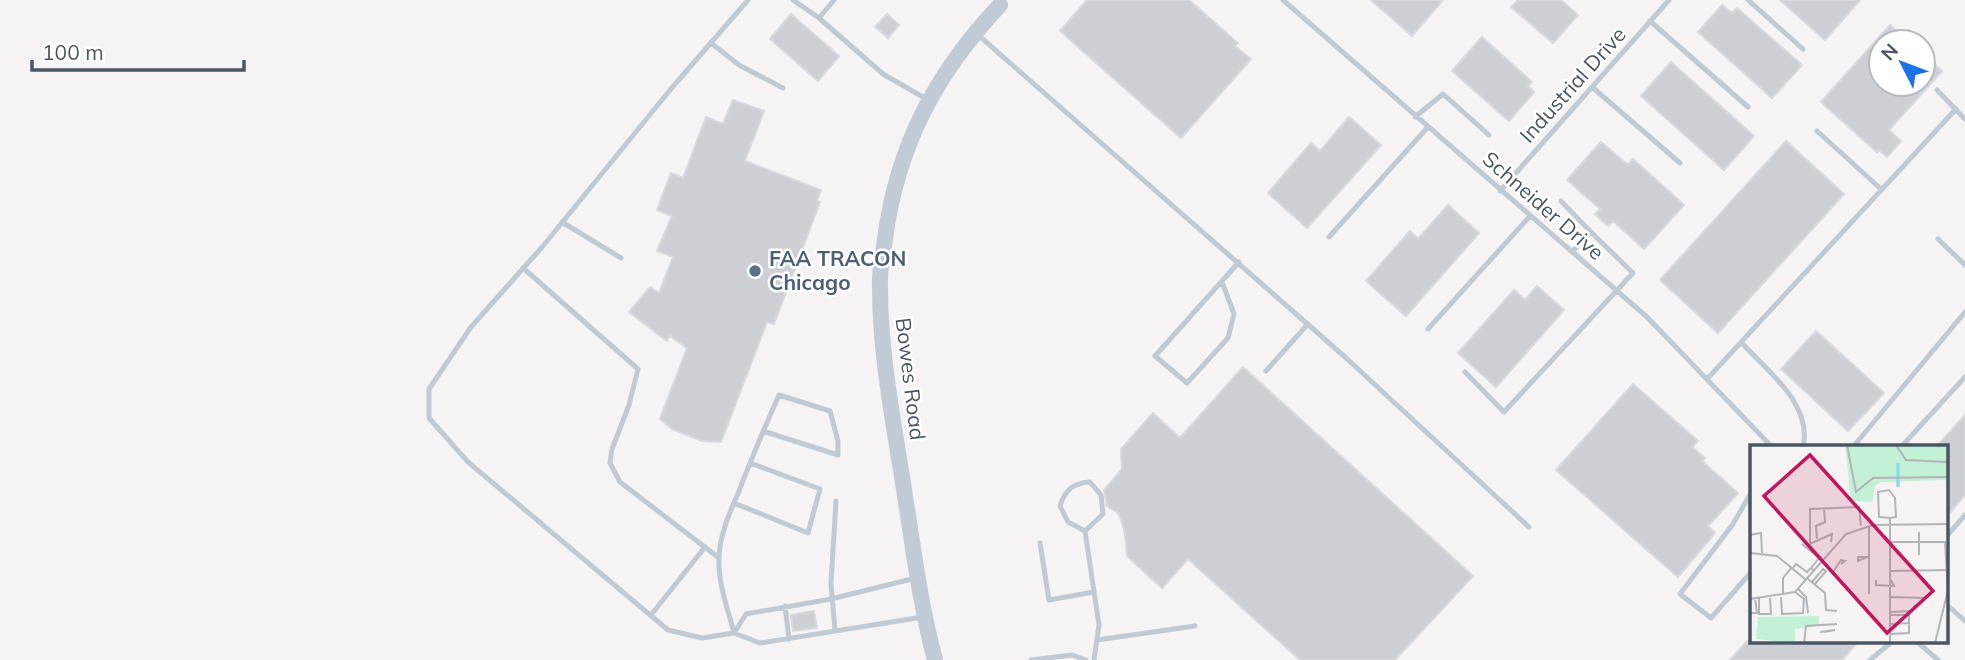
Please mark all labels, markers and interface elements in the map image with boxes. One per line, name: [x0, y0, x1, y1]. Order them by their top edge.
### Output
street label: Industrial Drive: [1514, 21, 1631, 147]
scale bar: [32, 28, 243, 72]
north arrow: [1867, 28, 1937, 98]
text: N: [1876, 38, 1903, 65]
text: 100 m: [42, 39, 104, 65]
street label: Schneider Drive: [1478, 145, 1610, 265]
place label: FAA TRACON Chicago: [769, 245, 906, 295]
marker: FAA TRACON Chicago: [747, 263, 763, 279]
street label: Bowes Road: [891, 316, 931, 442]
inset map: [1750, 445, 1948, 642]

